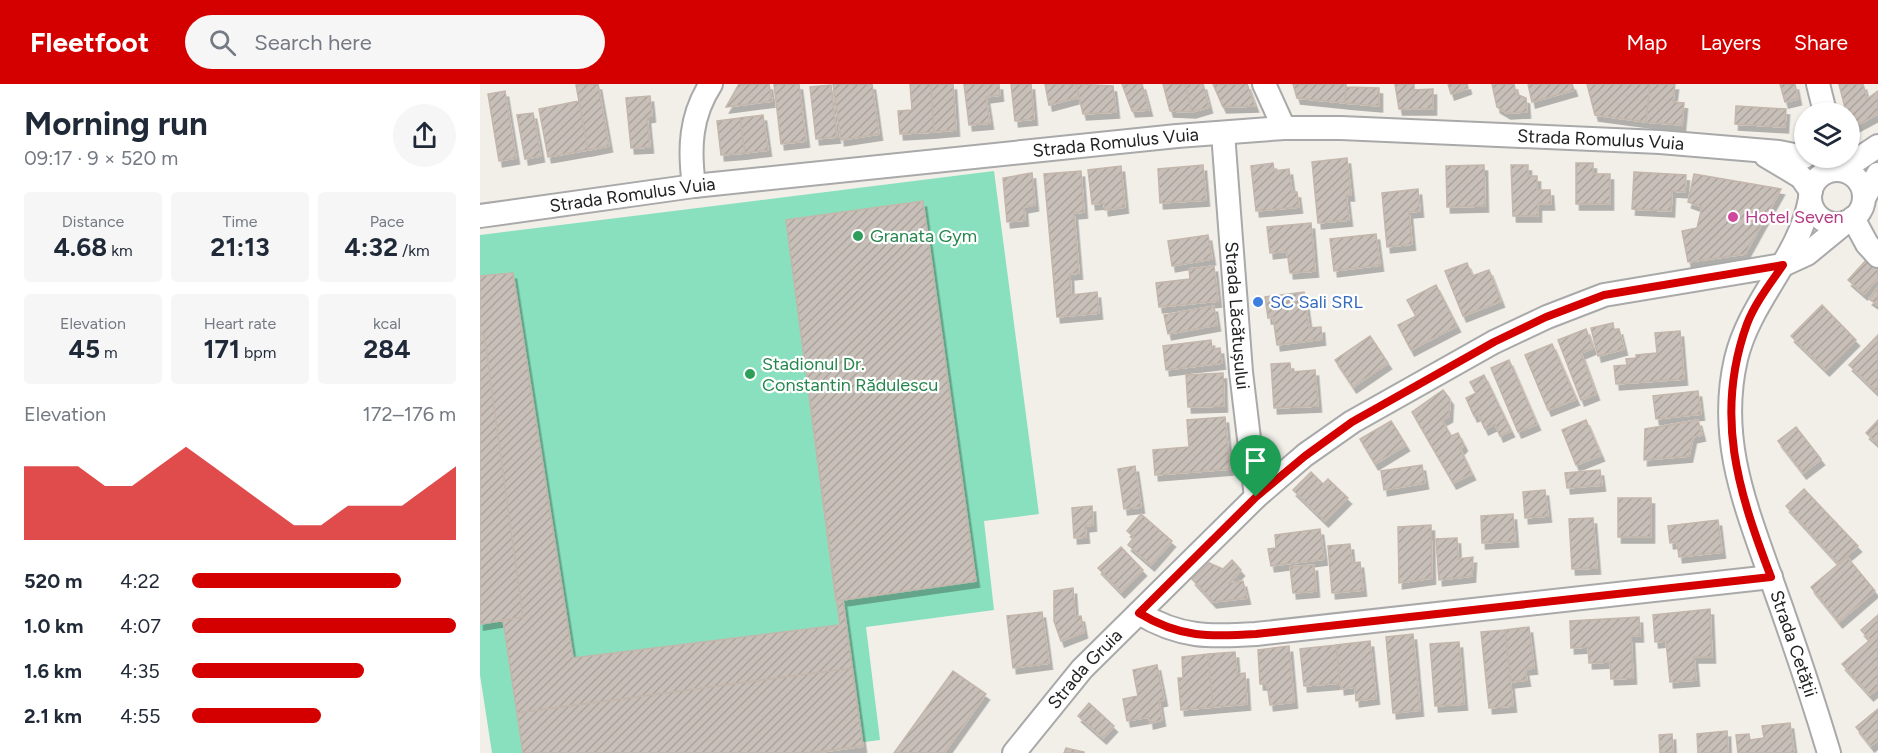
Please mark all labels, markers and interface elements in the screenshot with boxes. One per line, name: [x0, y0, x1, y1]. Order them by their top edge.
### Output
search box: [185, 15, 605, 69]
text: Fleetfoot: [30, 25, 149, 59]
icon: search: [206, 26, 239, 59]
text: Search here: [254, 29, 372, 56]
text: Map: [1627, 30, 1667, 55]
text: Layers: [1700, 30, 1761, 55]
text: Share: [1794, 30, 1848, 55]
map controls: [1794, 102, 1860, 168]
button: layers: [1794, 102, 1860, 168]
text: Morning run: [24, 104, 208, 143]
button: share: [393, 104, 456, 167]
street label: Strada Romulus Vuia: [1031, 123, 1200, 162]
street label: Strada Romulus Vuia: [1517, 125, 1685, 155]
text: 09:17 · 9 × 520 m: [24, 146, 178, 170]
street label: Strada Romulus Vuia: [548, 173, 716, 217]
place label: Hotel Seven: [1745, 206, 1844, 228]
marker: Hotel Seven: [1726, 210, 1740, 224]
text: Distance: [62, 212, 124, 231]
text: Time: [223, 212, 257, 231]
text: Pace: [370, 212, 404, 231]
place label: Granata Gym: [870, 225, 977, 247]
marker: Granata Gym: [851, 229, 865, 243]
text: 4.68: [53, 231, 107, 263]
text: 21:13: [210, 231, 270, 263]
text: 4:32: [344, 231, 398, 263]
text: km: [107, 241, 133, 260]
text: /km: [398, 241, 430, 260]
street label: Strada Lăcătușului: [1220, 241, 1254, 391]
place label: SC Sali SRL: [1270, 291, 1364, 313]
marker: SC Sali SRL: [1251, 295, 1265, 309]
text: Elevation: [60, 314, 126, 333]
text: Heart rate: [204, 314, 276, 333]
text: kcal: [373, 314, 401, 333]
text: 45: [68, 333, 100, 365]
text: 171: [204, 333, 240, 365]
text: 284: [363, 333, 411, 365]
text: m: [100, 343, 118, 362]
text: bpm: [240, 343, 276, 362]
place label: Stadionul Dr. Constantin Rădulescu: [762, 353, 938, 396]
marker: Stadionul Dr. Constantin Rădulescu: [743, 367, 757, 381]
text: Elevation: [24, 402, 106, 426]
text: 172–176 m: [363, 402, 456, 426]
pin: [1230, 435, 1281, 497]
icon: arrive: [1239, 444, 1272, 477]
text: 520 m: [24, 569, 82, 593]
text: 4:22: [120, 569, 160, 593]
street label: Strada Cetății: [1765, 587, 1822, 700]
text: 1.0 km: [24, 614, 83, 638]
text: 4:07: [120, 614, 161, 638]
street label: Strada Gruia: [1043, 624, 1127, 714]
text: 1.6 km: [24, 659, 82, 683]
text: 4:35: [120, 659, 160, 683]
text: 2.1 km: [24, 704, 82, 728]
text: 4:55: [120, 704, 160, 728]

